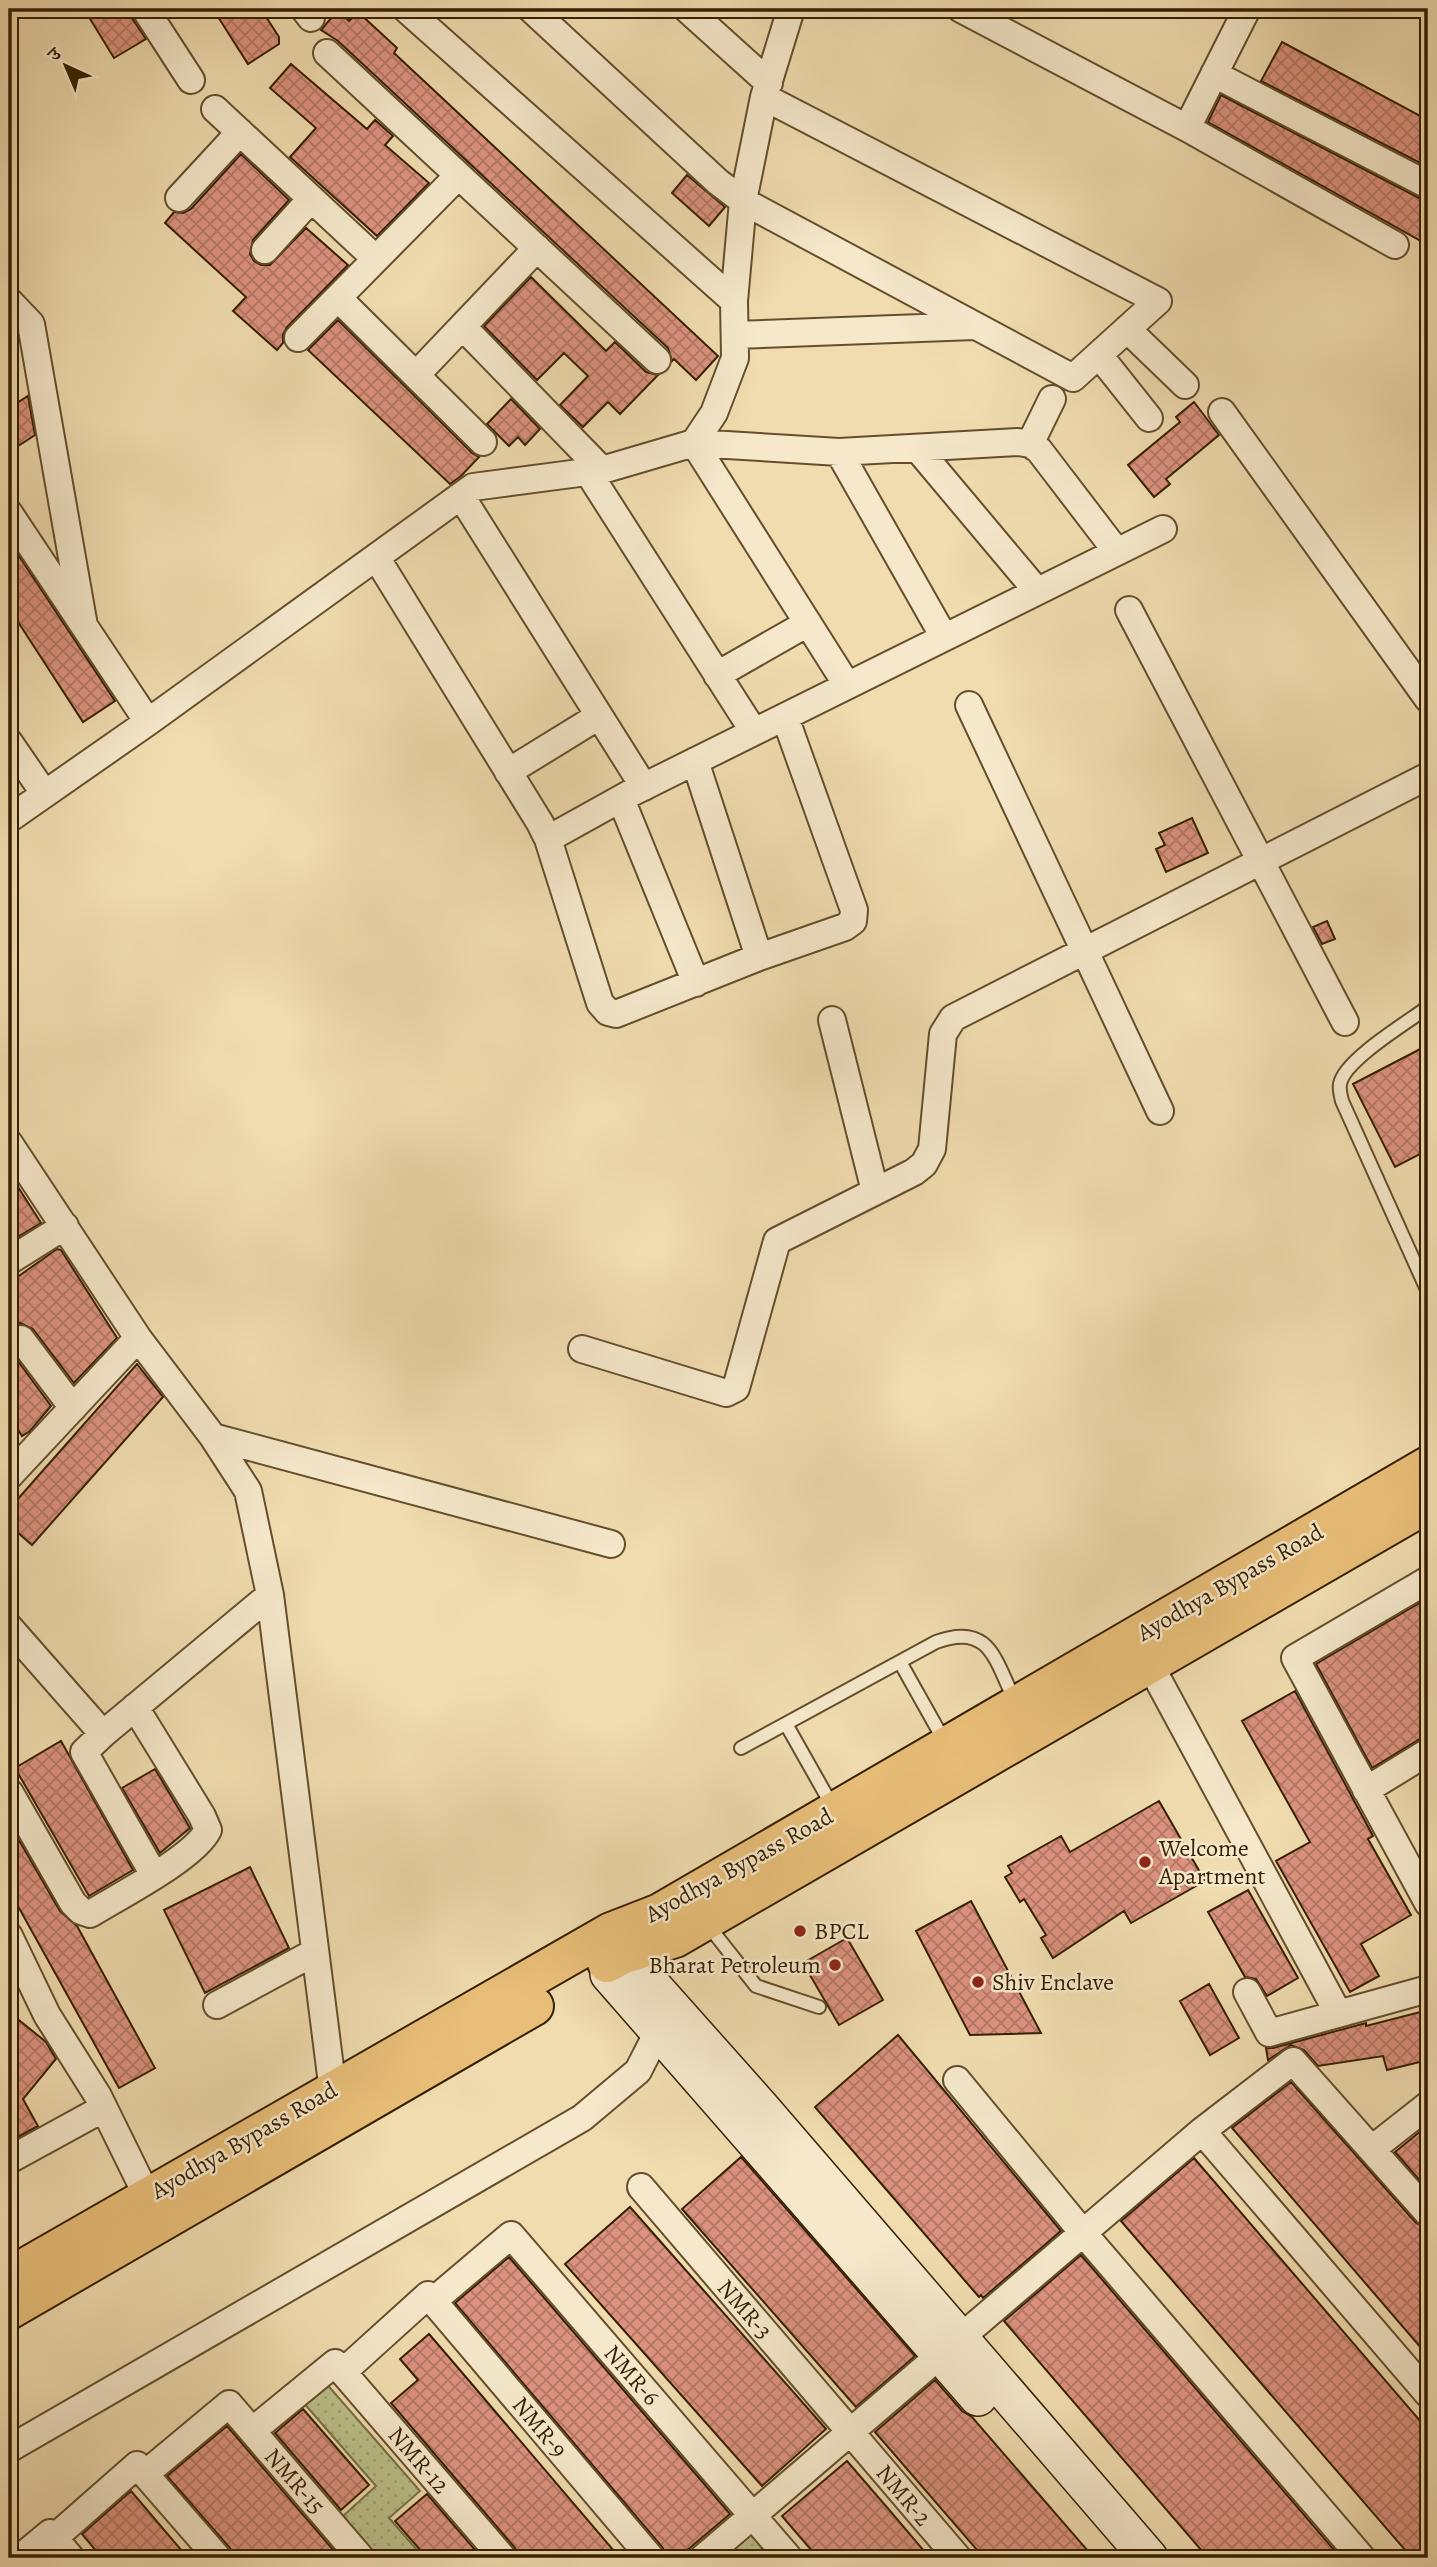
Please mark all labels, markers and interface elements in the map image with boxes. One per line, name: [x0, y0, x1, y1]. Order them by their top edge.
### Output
north arrow: [32, 32, 102, 102]
text: उ: [41, 41, 68, 69]
street label: Ayodhya Bypass Road: [1130, 1516, 1329, 1649]
street label: Ayodhya Bypass Road: [639, 1800, 839, 1930]
place label: Welcome Apartment: [1158, 1832, 1265, 1892]
marker: Welcome Apartment: [1137, 1854, 1153, 1870]
place label: BPCL: [814, 1915, 870, 1947]
marker: BPCL: [792, 1923, 808, 1939]
place label: Bharat Petroleum: [649, 1949, 821, 1981]
marker: Bharat Petroleum: [827, 1957, 843, 1973]
place label: Shiv Enclave: [992, 1966, 1114, 1998]
marker: Shiv Enclave: [970, 1974, 986, 1990]
street label: Ayodhya Bypass Road: [144, 2074, 343, 2207]
street label: NMR-3: [710, 2272, 780, 2346]
street label: NMR-6: [597, 2338, 667, 2412]
street label: NMR-9: [505, 2390, 575, 2464]
street label: NMR-12: [381, 2420, 457, 2500]
street label: NMR-15: [257, 2441, 333, 2521]
street label: NMR-2: [869, 2457, 939, 2533]

